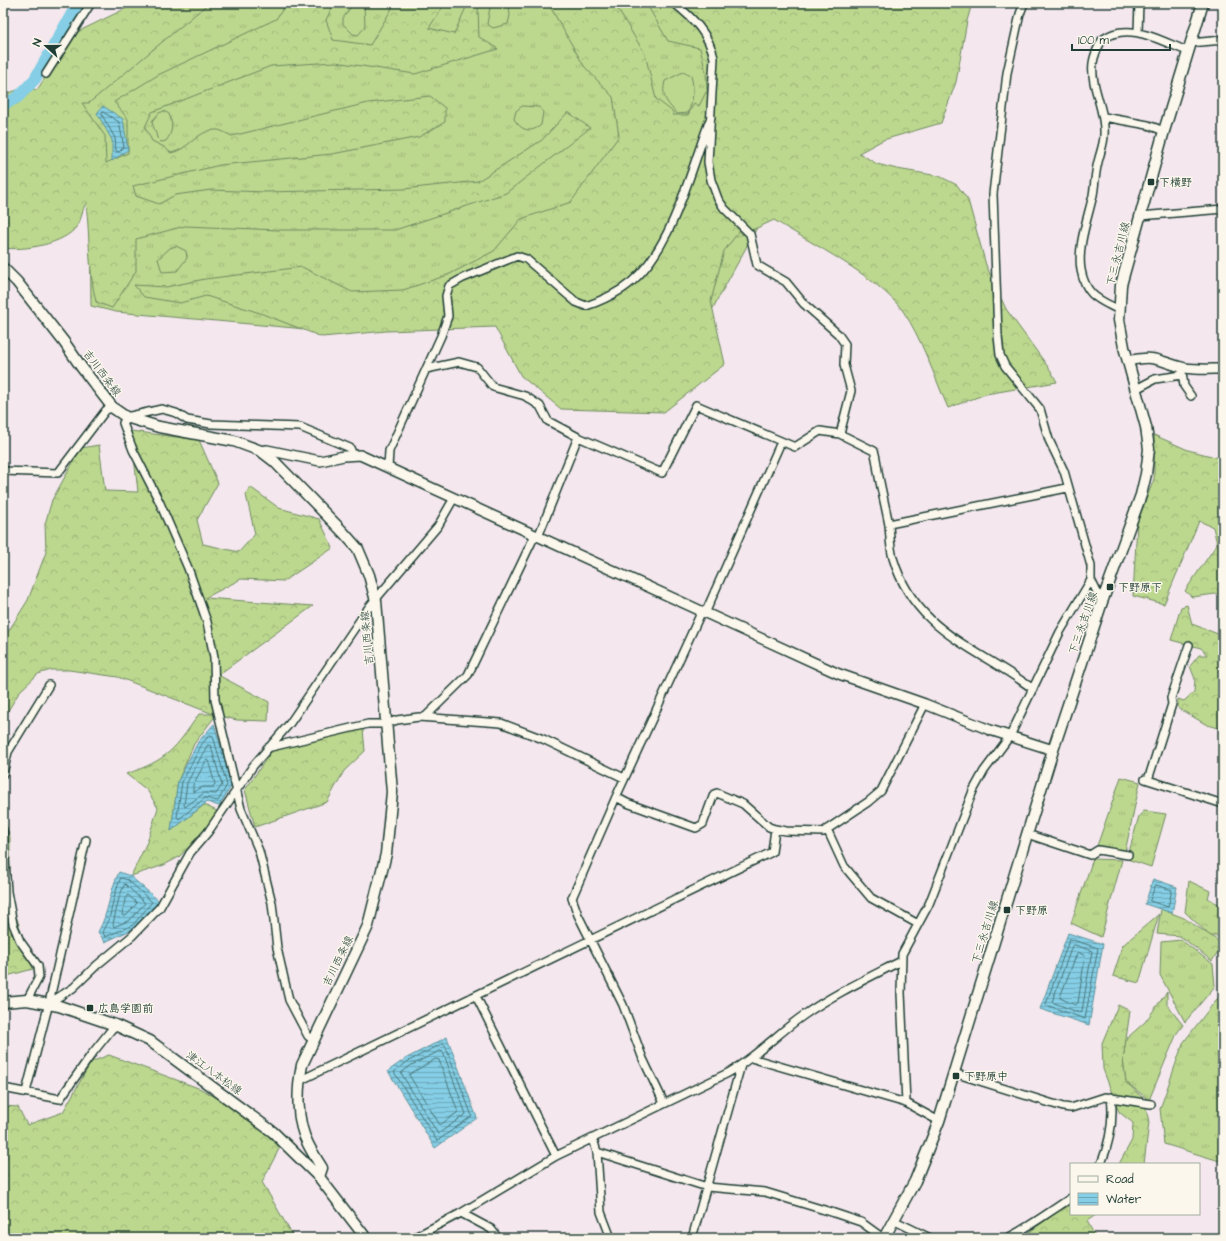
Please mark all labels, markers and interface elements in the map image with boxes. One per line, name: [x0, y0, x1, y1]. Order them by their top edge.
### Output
north arrow: [26, 26, 66, 66]
scale bar: [1072, 26, 1170, 52]
text: 100 m: [1078, 32, 1109, 49]
text: N: [29, 37, 45, 49]
place label: 下横野: [1159, 175, 1192, 190]
marker: 下横野: [1146, 177, 1156, 187]
street label: 下三永吉川線: [1103, 220, 1133, 288]
street label: 吉川西条線: [79, 347, 125, 399]
place label: 下野原下: [1118, 580, 1162, 595]
marker: 下野原下: [1105, 582, 1115, 592]
street label: 下三永吉川線: [1065, 589, 1101, 657]
street label: 吉川西条線: [357, 610, 377, 666]
street label: 下三永吉川線: [968, 898, 1002, 966]
place label: 下野原: [1015, 903, 1048, 918]
marker: 下野原: [1002, 905, 1012, 915]
street label: 吉川西条線: [319, 933, 357, 989]
place label: 広島学園前: [98, 1001, 153, 1016]
marker: 広島学園前: [85, 1003, 95, 1013]
street label: 津江八本松線: [183, 1048, 245, 1098]
place label: 下野原中: [964, 1069, 1008, 1084]
marker: 下野原中: [951, 1071, 961, 1081]
legend: [1070, 1163, 1200, 1215]
text: Road: [1106, 1171, 1134, 1188]
text: Water: [1106, 1191, 1142, 1208]

